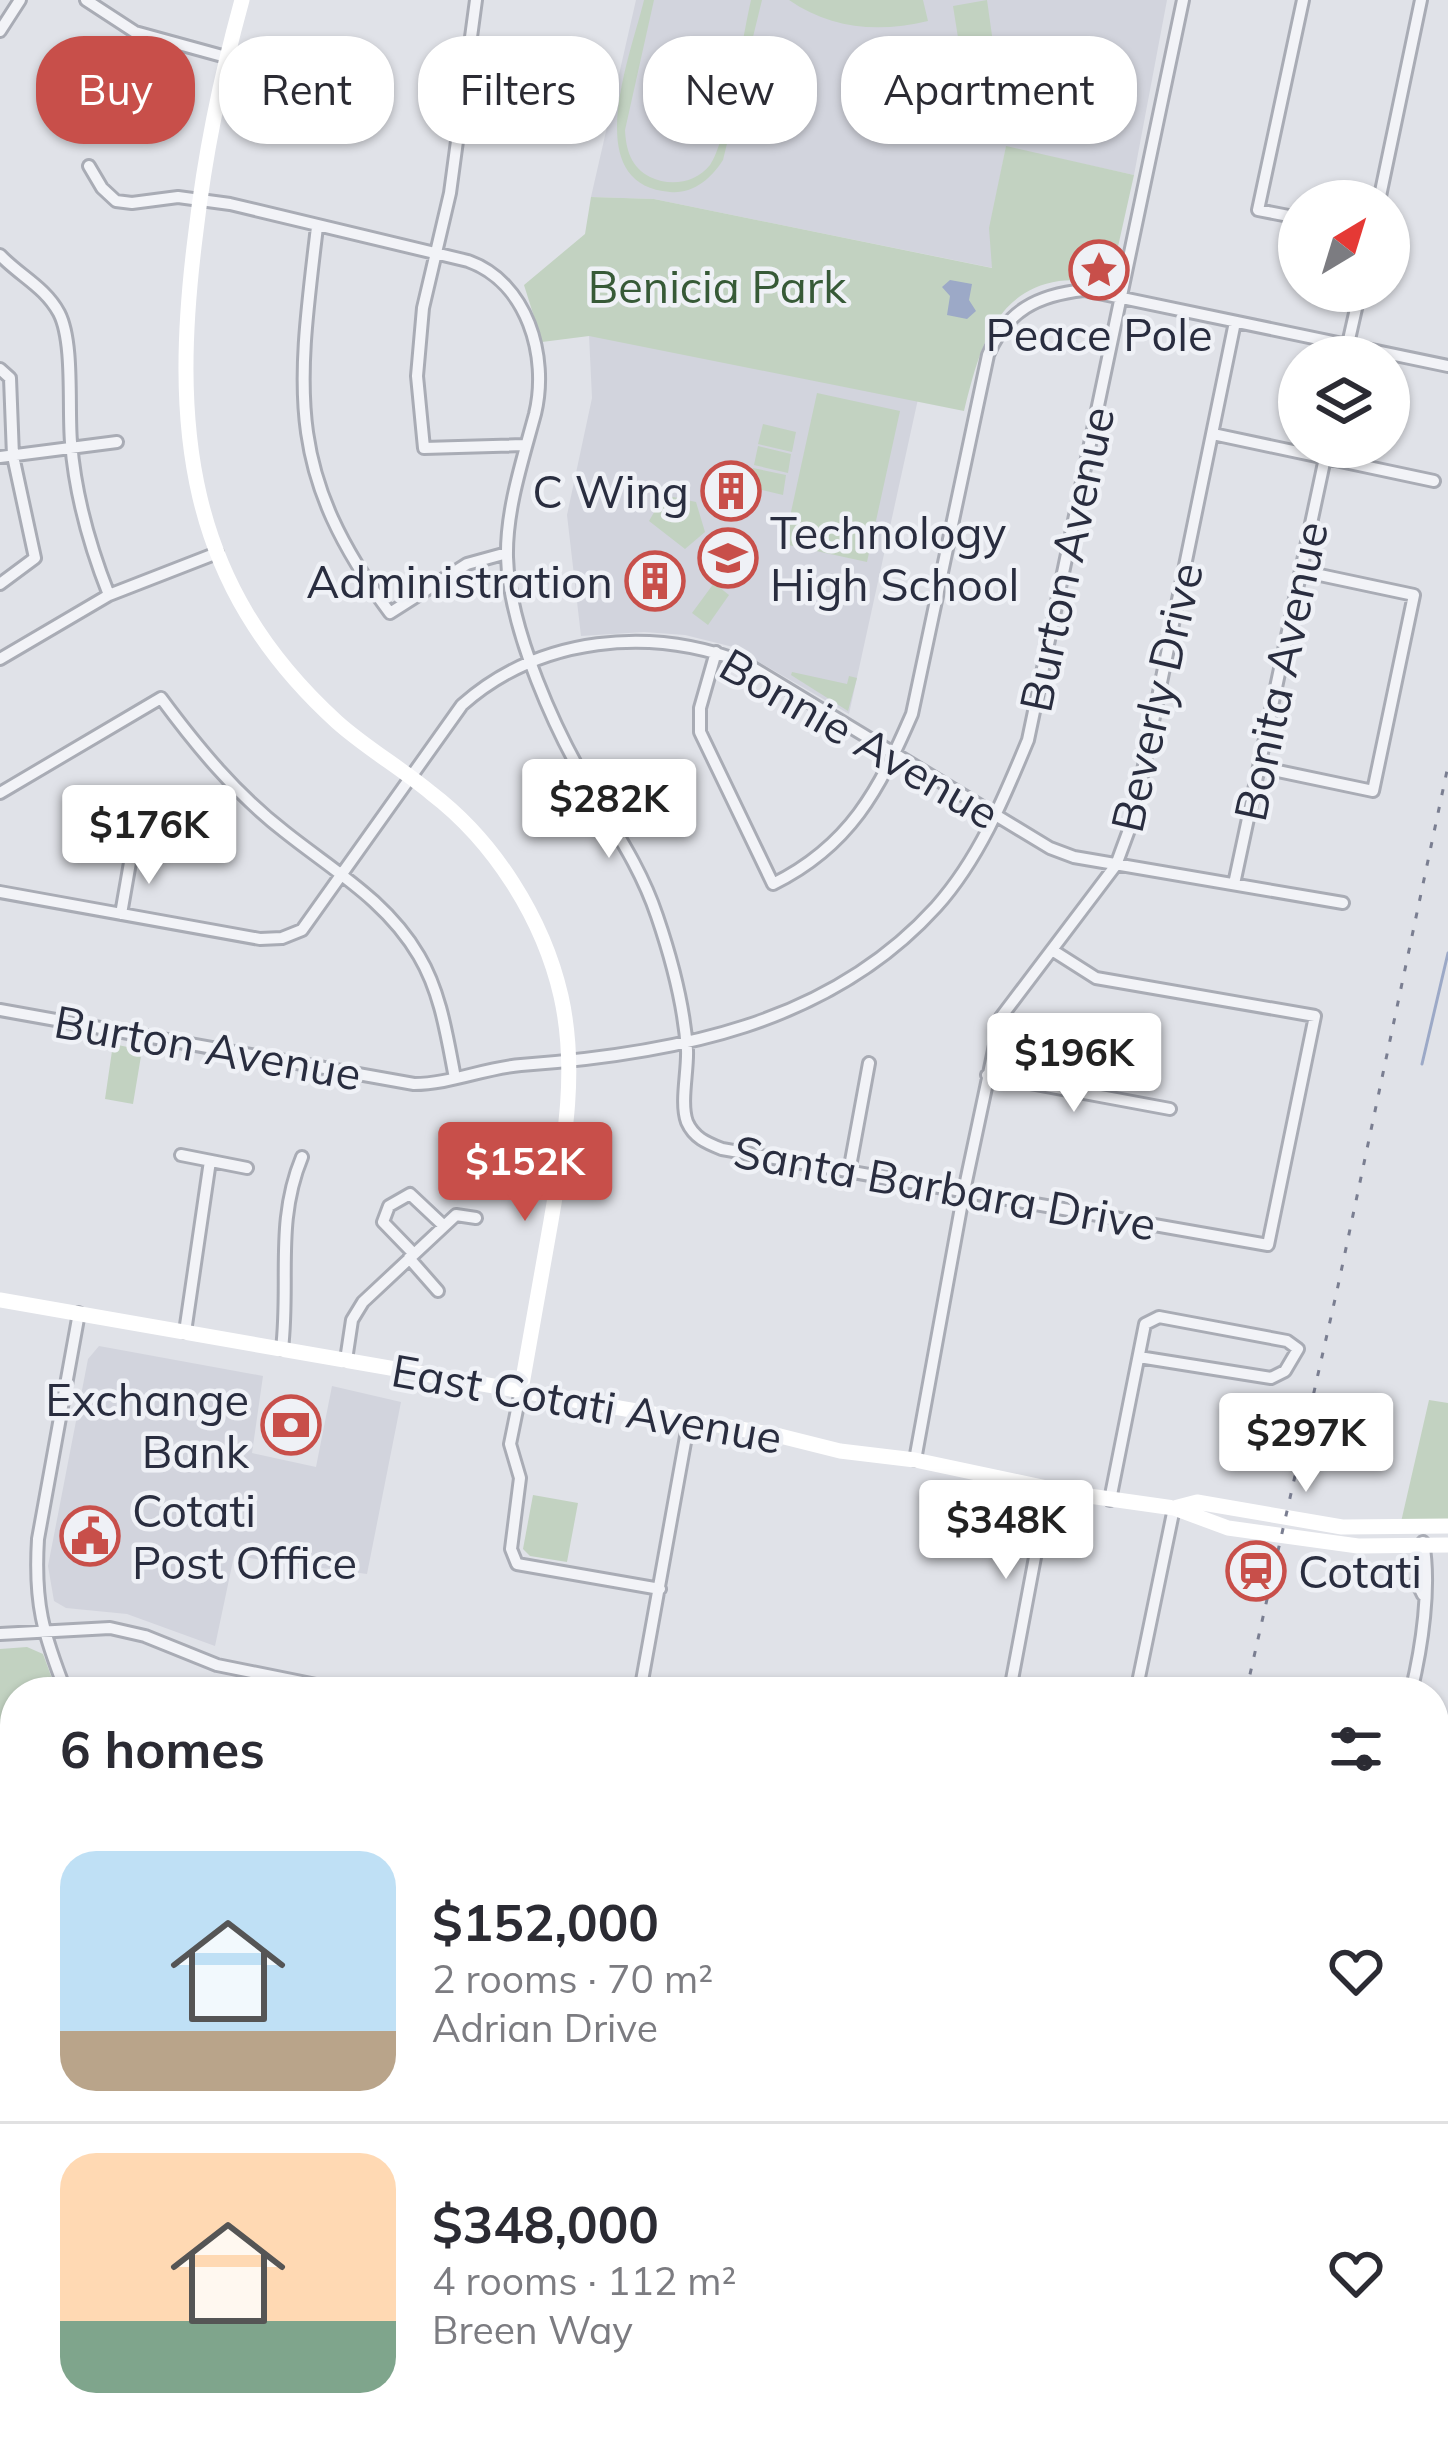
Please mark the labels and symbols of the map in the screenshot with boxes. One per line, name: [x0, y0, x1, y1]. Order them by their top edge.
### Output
north arrow: [1278, 180, 1410, 312]
place icon: Peace Pole: [1068, 239, 1130, 301]
park label: Benicia Park: [588, 258, 847, 314]
place label: Peace Pole: [986, 306, 1213, 362]
street label: Burton Avenue: [1006, 401, 1126, 717]
building icon: C Wing: [700, 460, 762, 522]
place label: C Wing: [532, 463, 689, 519]
place label: Technology High School: [770, 504, 1019, 612]
street label: Bonita Avenue: [1221, 516, 1339, 826]
school or university icon: Technology High School: [697, 527, 759, 589]
building icon: Administration: [624, 550, 686, 612]
place label: Administration: [306, 553, 613, 609]
street label: Beverly Drive: [1098, 557, 1214, 837]
street label: Bonnie Avenue: [711, 636, 1009, 840]
pin: $282K: [525, 759, 693, 861]
pin: $176K: [65, 785, 233, 887]
street label: Burton Avenue: [50, 992, 366, 1102]
pin: $196K: [990, 1013, 1158, 1115]
pin: $152K: [441, 1122, 609, 1224]
street label: Santa Barbara Drive: [730, 1122, 1160, 1252]
street label: East Cotati Avenue: [388, 1341, 786, 1465]
place label: Exchange Bank: [45, 1371, 250, 1479]
pin: $297K: [1222, 1393, 1390, 1495]
bank icon: Exchange Bank: [260, 1394, 322, 1456]
pin: $348K: [922, 1480, 1090, 1582]
place label: Cotati Post Office: [132, 1482, 357, 1590]
public building icon: Cotati Post Office: [59, 1505, 121, 1567]
station icon: Cotati: [1225, 1540, 1287, 1602]
place label: Cotati: [1298, 1543, 1422, 1599]

